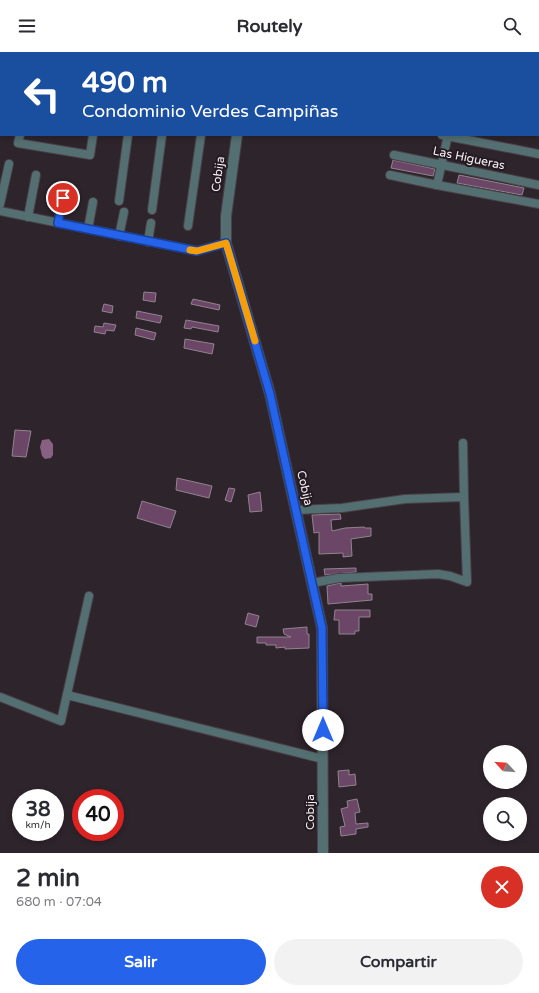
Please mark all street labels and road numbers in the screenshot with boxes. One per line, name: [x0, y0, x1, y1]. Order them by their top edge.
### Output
street label: Las Higueras: [432, 144, 507, 173]
street label: Cobija: [209, 155, 227, 193]
street label: Cobija: [294, 469, 316, 507]
street label: Cobija: [303, 794, 317, 830]

